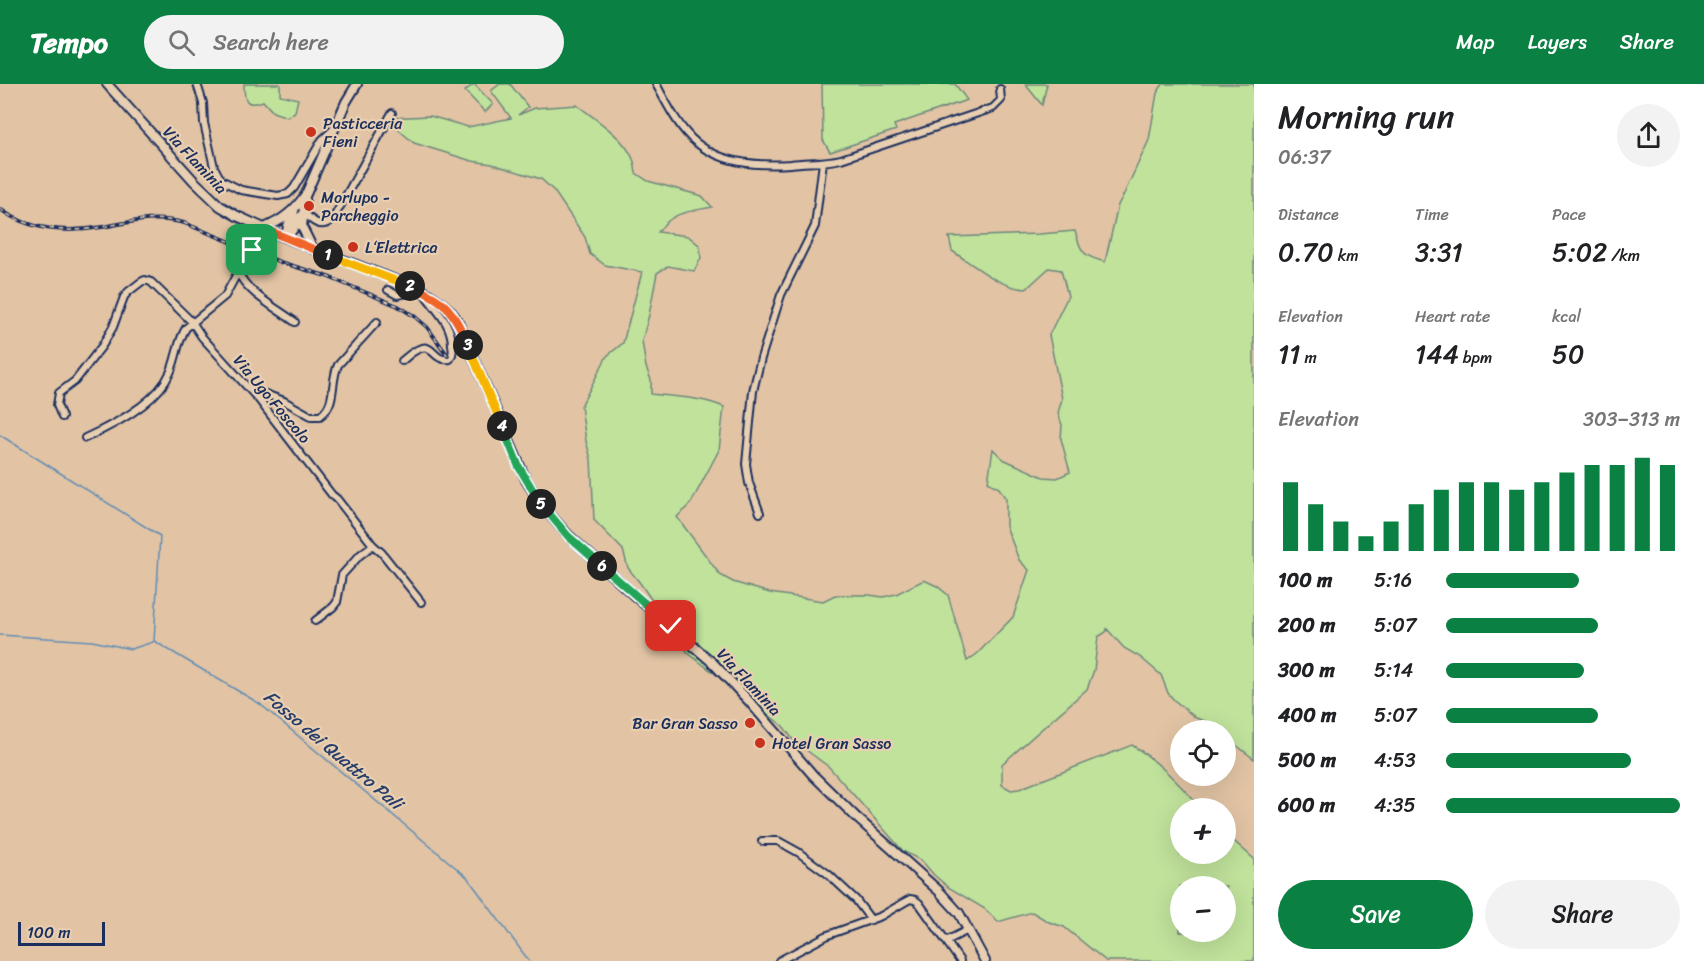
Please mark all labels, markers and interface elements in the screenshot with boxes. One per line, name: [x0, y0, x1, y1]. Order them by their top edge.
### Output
search box: [144, 15, 564, 69]
text: Tempo: [30, 18, 108, 67]
text: Search here: [213, 23, 329, 62]
text: Map: [1456, 23, 1495, 61]
text: Layers: [1528, 23, 1587, 61]
text: Share: [1620, 23, 1674, 61]
icon: search: [165, 26, 198, 59]
text: Morning run: [1278, 88, 1454, 146]
button: share: [1617, 104, 1680, 167]
place label: Pasticceria Fieni: [323, 109, 403, 156]
street label: Via Flaminia: [155, 119, 235, 201]
marker: Pasticceria Fieni: [304, 125, 318, 139]
text: 06:37: [1278, 140, 1330, 175]
place label: Morlupo - Parcheggio: [321, 183, 399, 230]
marker: Morlupo - Parcheggio: [302, 199, 316, 213]
text: Distance: [1278, 200, 1339, 229]
text: Time: [1415, 200, 1449, 229]
text: Pace: [1552, 200, 1586, 229]
pin: [226, 224, 277, 275]
text: 0.70: [1278, 229, 1334, 275]
text: 3:31: [1415, 229, 1463, 275]
text: 5:02: [1552, 229, 1607, 275]
icon: arrive: [235, 233, 268, 266]
place label: L‘Elettrica: [365, 233, 438, 262]
pin: 1: [313, 240, 343, 270]
text: 1: [325, 240, 331, 269]
marker: L‘Elettrica: [346, 240, 360, 254]
text: km: [1334, 241, 1359, 270]
text: /km: [1607, 241, 1640, 270]
pin: 2: [395, 271, 425, 301]
text: 2: [405, 271, 415, 300]
text: Elevation: [1278, 302, 1343, 331]
text: Heart rate: [1415, 302, 1490, 331]
text: kcal: [1552, 302, 1581, 331]
pin: 3: [453, 330, 483, 360]
text: 3: [464, 330, 472, 359]
text: 11: [1278, 331, 1300, 377]
text: 144: [1415, 331, 1459, 377]
text: 50: [1552, 331, 1584, 377]
text: m: [1300, 343, 1317, 372]
text: bpm: [1459, 343, 1492, 372]
street label: Via Ugo Foscolo: [226, 348, 318, 450]
text: Elevation: [1278, 402, 1359, 437]
text: 303–313 m: [1583, 402, 1680, 437]
pin: 4: [487, 411, 517, 441]
text: 4: [497, 411, 507, 440]
pin: 5: [526, 489, 556, 519]
text: 5: [536, 489, 546, 518]
pin: 6: [587, 551, 617, 581]
text: 6: [597, 551, 607, 580]
text: 100 m: [1278, 563, 1332, 598]
text: 5:16: [1374, 563, 1412, 598]
pin: [645, 600, 696, 651]
text: 200 m: [1278, 608, 1335, 643]
text: 5:07: [1374, 608, 1416, 643]
icon: check: [654, 609, 687, 642]
street label: Via Flaminia: [709, 641, 789, 723]
text: 300 m: [1278, 653, 1335, 688]
text: 5:14: [1374, 653, 1413, 688]
water label: Fosso dei Quattro Pali: [256, 682, 413, 821]
text: 400 m: [1278, 698, 1336, 733]
text: 5:07: [1374, 698, 1416, 733]
place label: Bar Gran Sasso: [632, 709, 738, 738]
marker: Bar Gran Sasso: [743, 716, 757, 730]
map controls: [1170, 720, 1236, 942]
button: locate: [1170, 720, 1236, 786]
place label: Hotel Gran Sasso: [772, 729, 891, 758]
marker: Hotel Gran Sasso: [753, 736, 767, 750]
text: 500 m: [1278, 743, 1336, 778]
text: 4:53: [1374, 743, 1416, 778]
text: 600 m: [1278, 788, 1335, 823]
text: 4:35: [1374, 788, 1416, 823]
button: +: [1170, 798, 1236, 864]
button: −: [1170, 876, 1236, 942]
button: Save: [1278, 880, 1473, 949]
button: Share: [1485, 880, 1680, 949]
text: 100 m: [27, 918, 71, 947]
scale bar: [18, 919, 105, 946]

